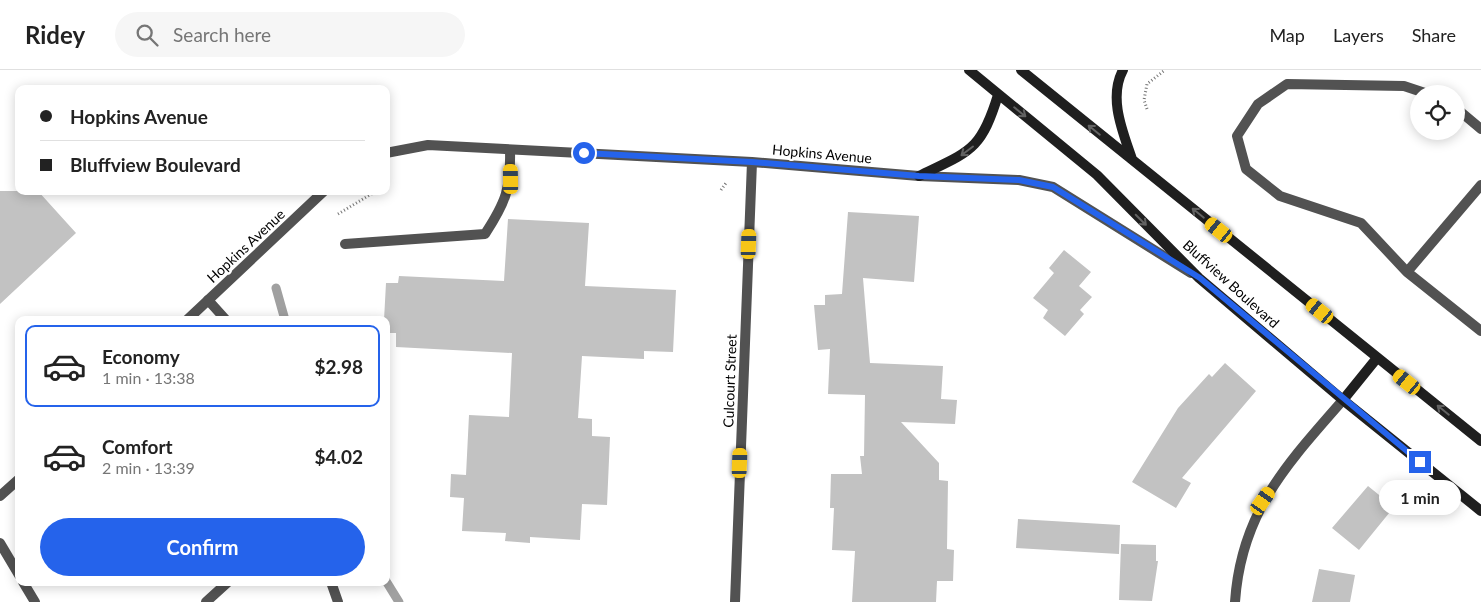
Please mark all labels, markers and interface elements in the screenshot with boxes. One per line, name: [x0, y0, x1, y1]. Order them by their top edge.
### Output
search box: [115, 12, 465, 57]
text: Ridey: [25, 20, 85, 49]
icon: search: [133, 21, 161, 49]
text: Search here: [173, 23, 271, 46]
text: Map: [1269, 24, 1305, 46]
text: Layers: [1333, 24, 1384, 46]
text: Share: [1412, 24, 1456, 46]
map controls: [1410, 85, 1465, 140]
button: locate: [1410, 85, 1465, 140]
text: Hopkins Avenue: [70, 105, 208, 128]
one-way arrow: [1013, 107, 1026, 118]
one-way arrow: [1088, 124, 1101, 135]
street label: Hopkins Avenue: [771, 141, 873, 166]
route start: [573, 142, 595, 164]
one-way arrow: [961, 145, 974, 156]
text: Bluffview Boulevard: [70, 153, 241, 176]
car: [503, 164, 518, 194]
street label: Hopkins Avenue: [203, 205, 288, 286]
one-way arrow: [1191, 207, 1204, 218]
one-way arrow: [1135, 214, 1148, 226]
car: [1202, 215, 1235, 245]
car: [740, 229, 757, 259]
street label: Bluffview Boulevard: [1180, 236, 1283, 331]
car: [1303, 296, 1336, 326]
street label: Culcourt Street: [719, 334, 740, 428]
icon: car: [42, 344, 87, 389]
text: Economy: [102, 345, 180, 368]
text: $2.98: [314, 355, 363, 378]
car: [1390, 367, 1423, 397]
text: 1 min · 13:38: [102, 368, 195, 387]
one-way arrow: [1437, 405, 1450, 416]
icon: car: [42, 434, 87, 479]
text: Comfort: [102, 435, 173, 458]
text: $4.02: [314, 445, 363, 468]
car: [731, 448, 748, 478]
route end: [1409, 451, 1431, 473]
text: 2 min · 13:39: [102, 458, 195, 477]
callout: 1 min: [1379, 480, 1461, 514]
car: [1248, 484, 1277, 518]
text: 1 min: [1400, 488, 1440, 507]
button: Confirm: [40, 518, 365, 576]

